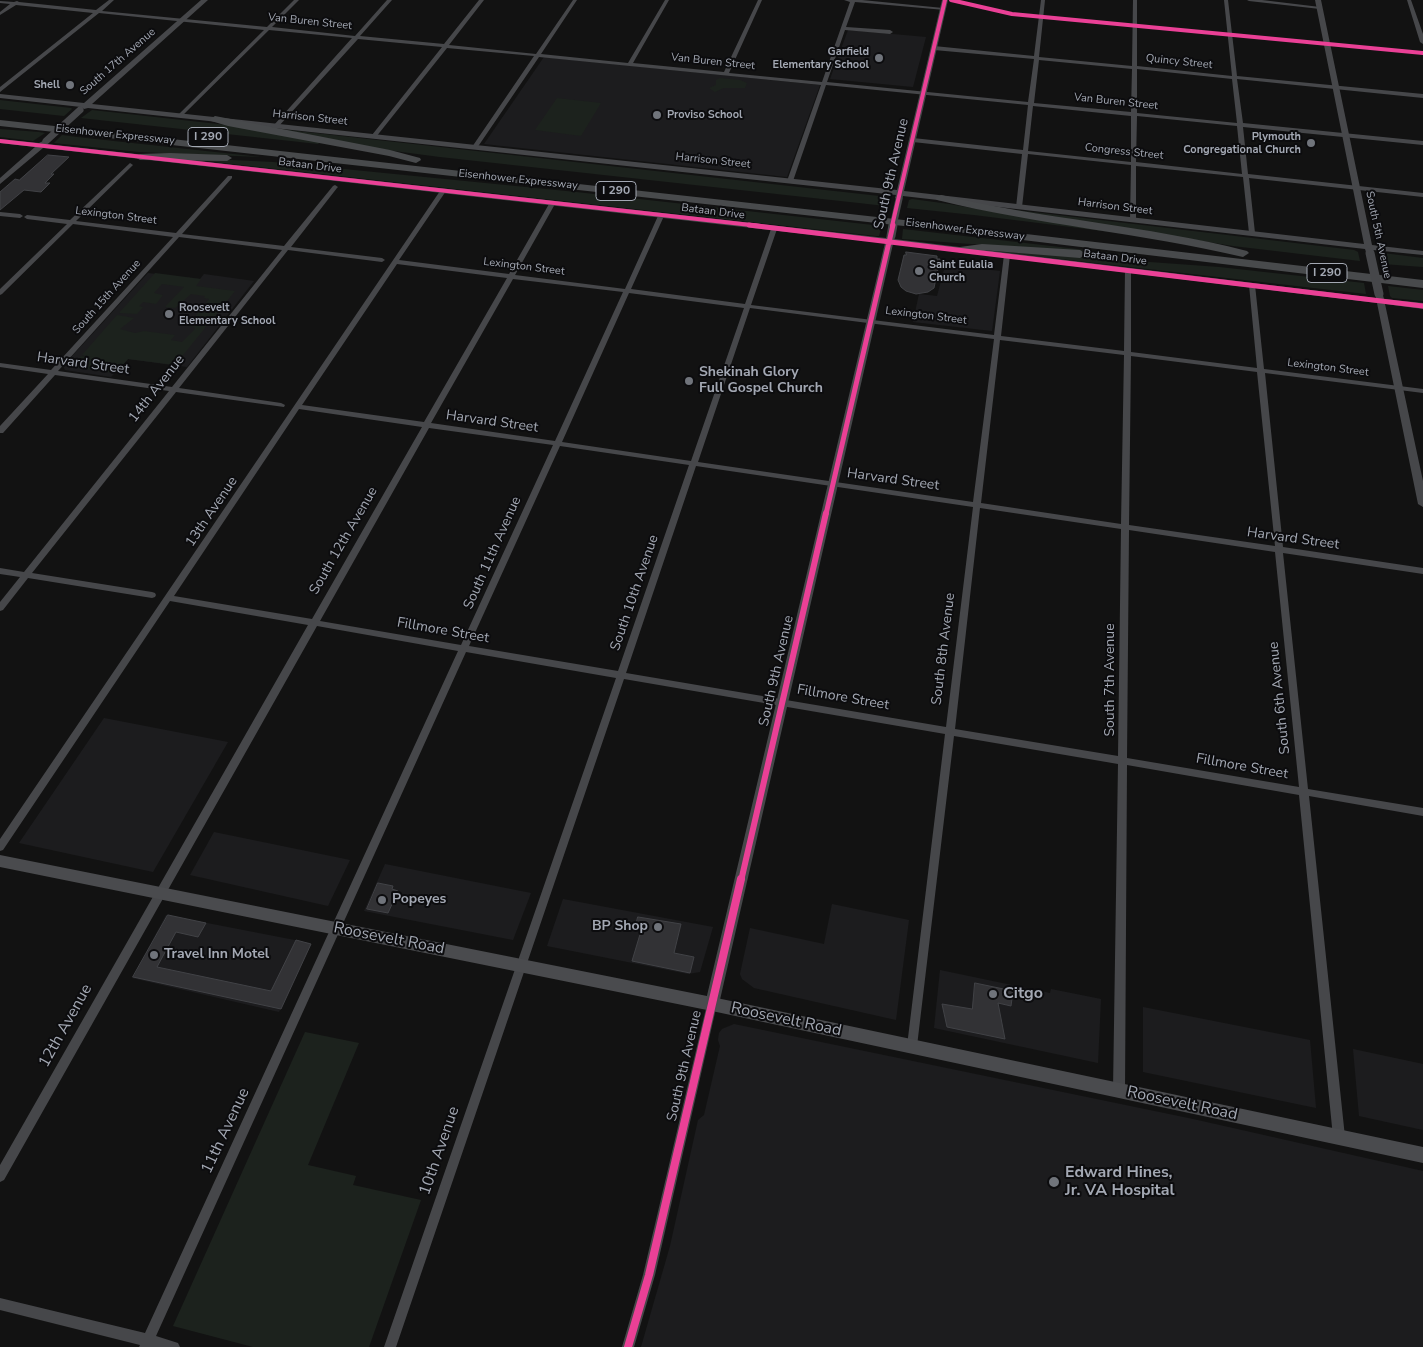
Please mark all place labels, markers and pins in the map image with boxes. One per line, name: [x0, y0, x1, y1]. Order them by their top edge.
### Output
place label: Garfield Elementary School: [773, 45, 869, 71]
marker: Garfield Elementary School: [873, 52, 885, 64]
place label: Shell: [34, 78, 60, 92]
marker: Shell: [64, 79, 76, 91]
place label: Proviso School: [667, 108, 743, 122]
marker: Proviso School: [651, 109, 663, 121]
place label: Plymouth Congregational Church: [1183, 130, 1301, 156]
marker: Plymouth Congregational Church: [1305, 137, 1317, 149]
place label: Saint Eulalia Church: [929, 258, 993, 284]
marker: Saint Eulalia Church: [913, 265, 925, 277]
place label: Roosevelt Elementary School: [179, 301, 275, 327]
marker: Roosevelt Elementary School: [163, 308, 175, 320]
place label: Shekinah Glory Full Gospel Church: [699, 365, 823, 398]
marker: Shekinah Glory Full Gospel Church: [683, 375, 695, 387]
place label: Popeyes: [392, 892, 446, 908]
marker: Popeyes: [376, 894, 388, 906]
place label: BP Shop: [592, 919, 648, 935]
marker: BP Shop: [652, 921, 664, 933]
place label: Travel Inn Motel: [164, 947, 269, 963]
marker: Travel Inn Motel: [148, 949, 160, 961]
place label: Citgo: [1003, 984, 1043, 1004]
marker: Citgo: [987, 988, 999, 1000]
place label: Edward Hines, Jr. VA Hospital: [1065, 1163, 1175, 1201]
marker: Edward Hines, Jr. VA Hospital: [1047, 1175, 1061, 1189]

